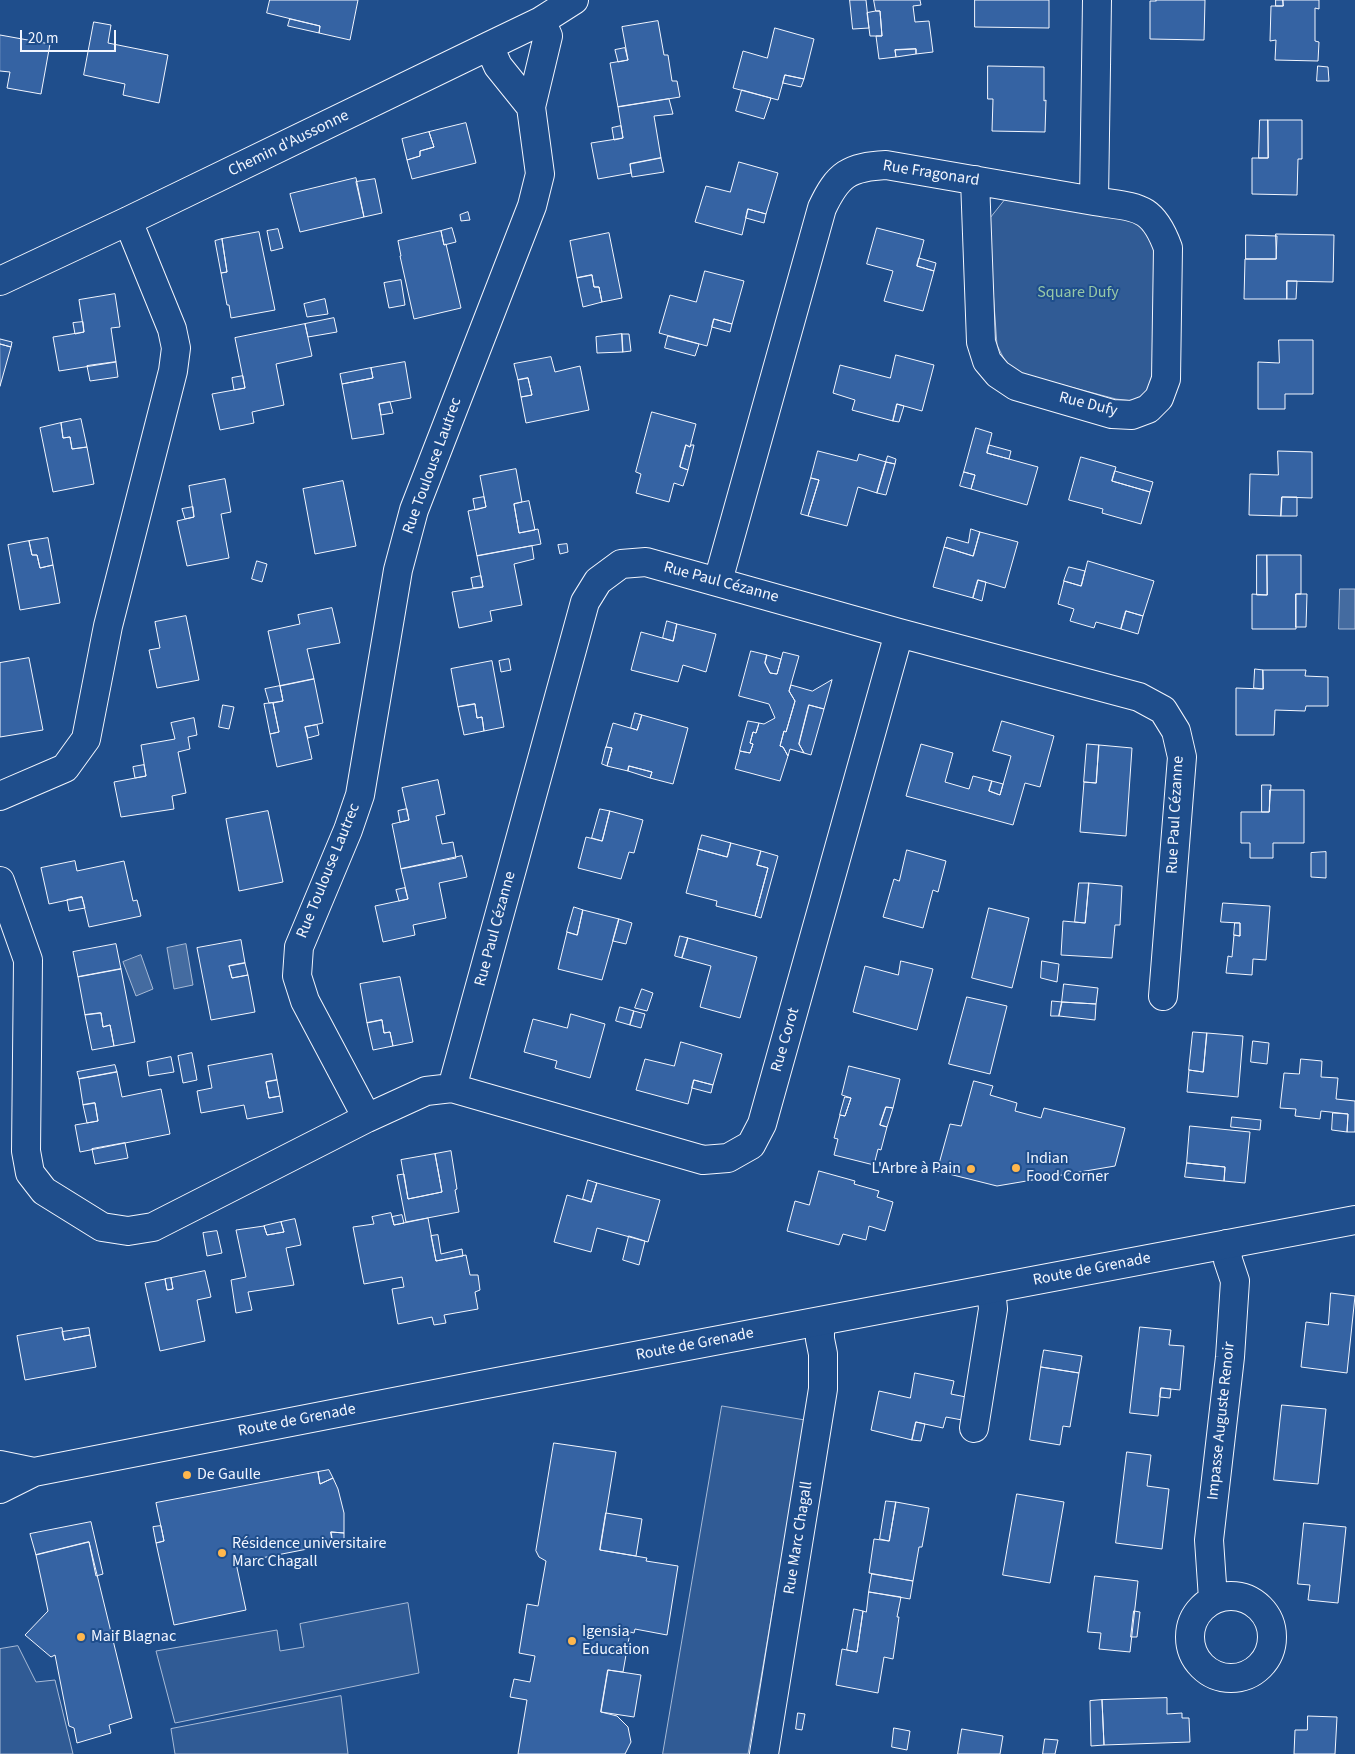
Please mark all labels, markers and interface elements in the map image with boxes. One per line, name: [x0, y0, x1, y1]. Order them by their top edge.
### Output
scale bar: [22, 20, 119, 52]
text: 20 m: [28, 28, 58, 49]
street label: Chemin d'Aussonne: [226, 106, 352, 182]
street label: Rue Fragonard: [881, 157, 981, 191]
park label: Square Dufy: [1037, 283, 1119, 303]
street label: Rue Dufy: [1057, 388, 1119, 422]
street label: Rue Toulouse Lautrec: [399, 395, 467, 537]
street label: Rue Paul Cézanne: [661, 558, 781, 608]
street label: Rue Paul Cézanne: [1163, 755, 1189, 875]
street label: Rue Toulouse Lautrec: [293, 801, 365, 941]
street label: Rue Paul Cézanne: [471, 869, 521, 989]
street label: Rue Corot: [768, 1006, 804, 1074]
place label: Indian Food Corner: [1026, 1149, 1109, 1187]
place label: L'Arbre à Pain: [872, 1159, 961, 1179]
marker: Indian Food Corner: [1010, 1162, 1022, 1174]
marker: L'Arbre à Pain: [965, 1163, 977, 1175]
street label: Route de Grenade: [1032, 1249, 1152, 1291]
street label: Route de Grenade: [635, 1324, 755, 1366]
street label: Impasse Auguste Renoir: [1204, 1341, 1240, 1501]
street label: Route de Grenade: [237, 1400, 357, 1442]
place label: De Gaulle: [197, 1465, 261, 1485]
marker: De Gaulle: [181, 1469, 193, 1481]
street label: Rue Marc Chagall: [781, 1480, 817, 1596]
place label: Résidence universitaire Marc Chagall: [232, 1534, 386, 1572]
marker: Résidence universitaire Marc Chagall: [216, 1547, 228, 1559]
place label: Igensia Education: [582, 1622, 650, 1660]
place label: Maif Blagnac: [91, 1627, 176, 1647]
marker: Maif Blagnac: [75, 1631, 87, 1643]
marker: Igensia Education: [566, 1635, 578, 1647]

